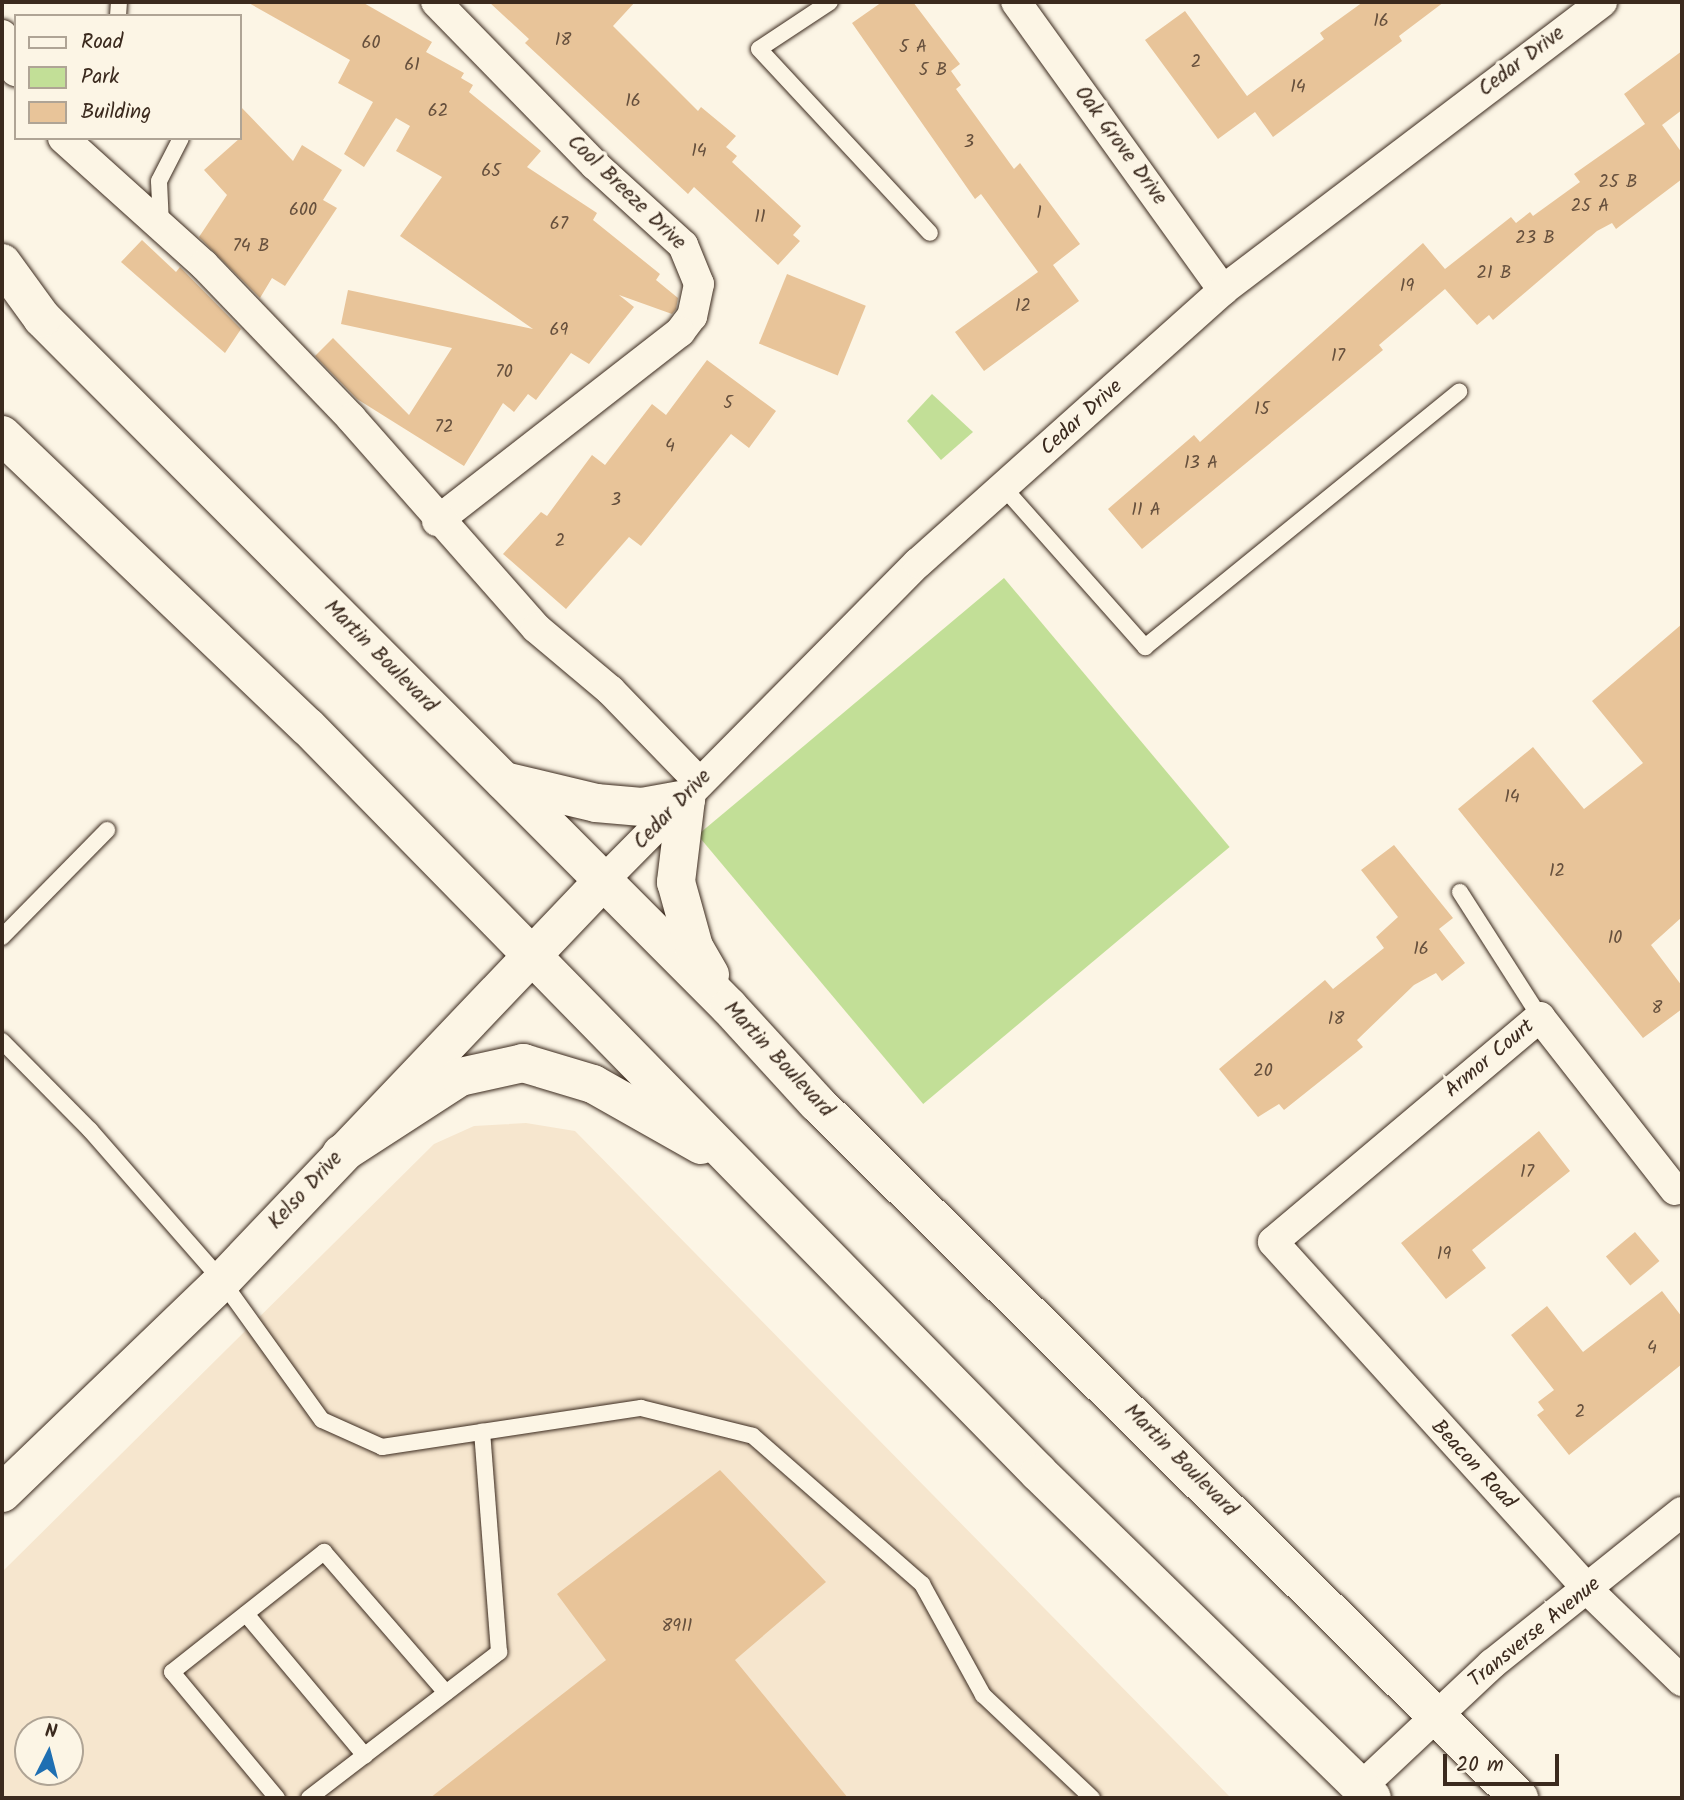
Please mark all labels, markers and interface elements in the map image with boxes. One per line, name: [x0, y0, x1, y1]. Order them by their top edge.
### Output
house number: 16: [1373, 11, 1389, 33]
legend: [14, 14, 242, 140]
street label: Cedar Drive: [1474, 21, 1570, 103]
text: Road: [81, 26, 123, 59]
house number: 18: [555, 30, 571, 52]
house number: 60: [361, 33, 381, 55]
house number: 5 A: [899, 37, 927, 59]
house number: 2: [1191, 52, 1201, 74]
house number: 61: [404, 55, 420, 77]
house number: 5 B: [919, 60, 947, 82]
text: Park: [81, 61, 119, 94]
house number: 14: [1290, 77, 1306, 99]
street label: Oak Grove Drive: [1068, 82, 1172, 210]
house number: 16: [625, 91, 641, 113]
text: Building: [81, 96, 151, 129]
house number: 62: [428, 101, 448, 123]
street label: Cool Breeze Drive: [561, 130, 691, 256]
house number: 3: [964, 132, 974, 154]
house number: 14: [691, 141, 707, 163]
house number: 65: [481, 161, 501, 183]
house number: 25 B: [1599, 172, 1637, 194]
house number: 25 A: [1571, 196, 1609, 218]
house number: 600: [289, 200, 317, 222]
house number: 1: [1036, 203, 1042, 225]
house number: 11: [754, 207, 766, 229]
house number: 67: [550, 214, 568, 236]
house number: 23 B: [1515, 228, 1555, 250]
house number: 74 B: [233, 236, 269, 258]
house number: 21 B: [1477, 263, 1511, 285]
house number: 19: [1400, 276, 1414, 298]
house number: 12: [1015, 296, 1031, 318]
house number: 69: [550, 320, 568, 342]
house number: 17: [1331, 346, 1345, 368]
house number: 70: [495, 362, 513, 384]
street label: Cedar Drive: [1036, 375, 1128, 461]
house number: 5: [723, 393, 733, 415]
house number: 15: [1254, 399, 1270, 421]
house number: 72: [435, 417, 453, 439]
house number: 4: [665, 436, 675, 458]
house number: 13 A: [1184, 453, 1218, 475]
house number: 3: [611, 490, 621, 512]
house number: 11 A: [1131, 500, 1161, 522]
house number: 2: [555, 531, 565, 553]
street label: Martin Boulevard: [318, 595, 442, 719]
street label: Cedar Drive: [629, 765, 717, 855]
house number: 14: [1504, 787, 1520, 809]
house number: 12: [1549, 861, 1565, 883]
house number: 10: [1608, 928, 1622, 950]
house number: 16: [1413, 939, 1429, 961]
street label: Martin Boulevard: [718, 997, 838, 1123]
house number: 8: [1652, 998, 1662, 1020]
house number: 18: [1328, 1009, 1344, 1031]
street label: Armor Court: [1440, 1014, 1540, 1104]
house number: 20: [1253, 1061, 1273, 1083]
street label: Kelso Drive: [263, 1147, 349, 1235]
house number: 17: [1520, 1162, 1534, 1184]
house number: 19: [1437, 1244, 1451, 1266]
house number: 4: [1647, 1338, 1657, 1360]
street label: Martin Boulevard: [1118, 1399, 1242, 1523]
house number: 2: [1575, 1402, 1585, 1424]
street label: Beacon Road: [1425, 1415, 1521, 1515]
street label: Transverse Avenue: [1464, 1572, 1606, 1694]
house number: 8911: [662, 1616, 692, 1638]
north arrow: [14, 1716, 84, 1786]
text: N: [43, 1717, 59, 1748]
scale bar: [1446, 1741, 1562, 1785]
text: 20 m: [1456, 1749, 1504, 1782]

